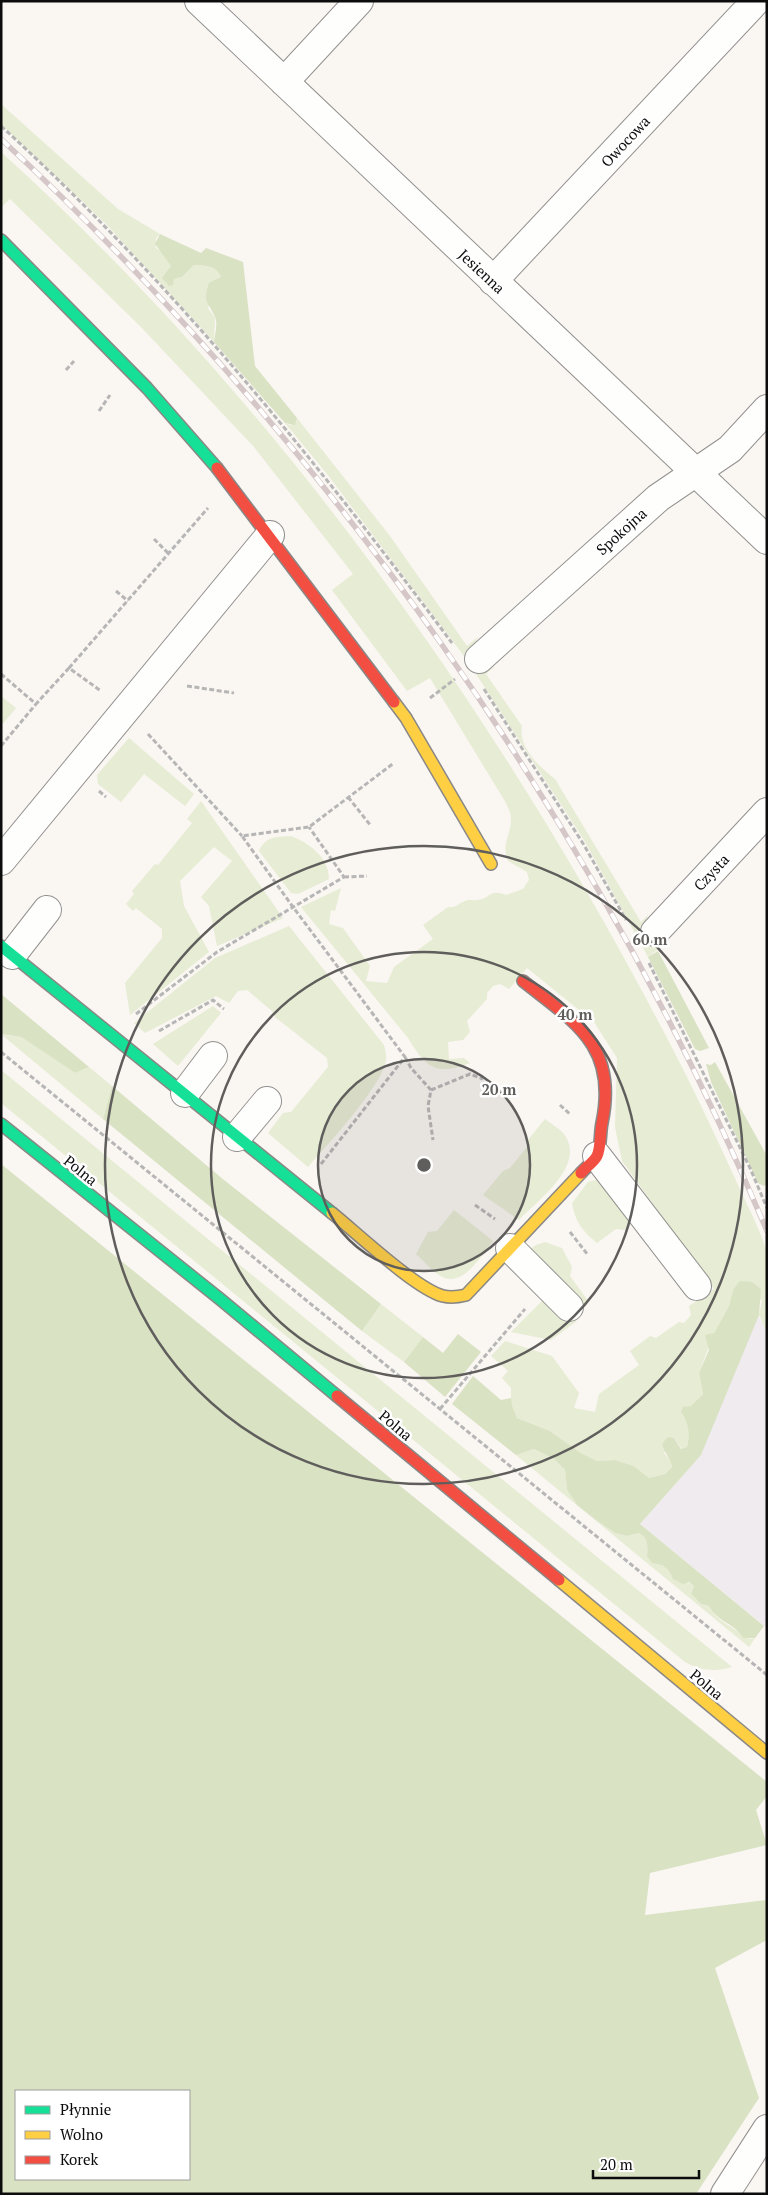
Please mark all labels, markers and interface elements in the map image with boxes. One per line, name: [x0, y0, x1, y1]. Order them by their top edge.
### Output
street label: Owocowa: [596, 111, 654, 171]
street label: Jesienna: [454, 244, 510, 298]
street label: Spokojna: [591, 503, 651, 559]
street label: Czysta: [689, 849, 733, 895]
text: 60 m: [633, 929, 668, 949]
text: 40 m: [558, 1004, 593, 1024]
text: 20 m: [482, 1079, 517, 1099]
street label: Polna: [60, 1150, 102, 1190]
centre of rings: [415, 1156, 433, 1174]
street label: Polna: [375, 1405, 417, 1445]
street label: Polna: [686, 1664, 728, 1704]
legend: [15, 2090, 190, 2180]
text: Płynnie: [60, 2099, 111, 2119]
text: Wolno: [60, 2124, 103, 2144]
scale bar: [593, 2148, 699, 2180]
text: Korek: [60, 2149, 99, 2169]
text: 20 m: [600, 2154, 633, 2174]

